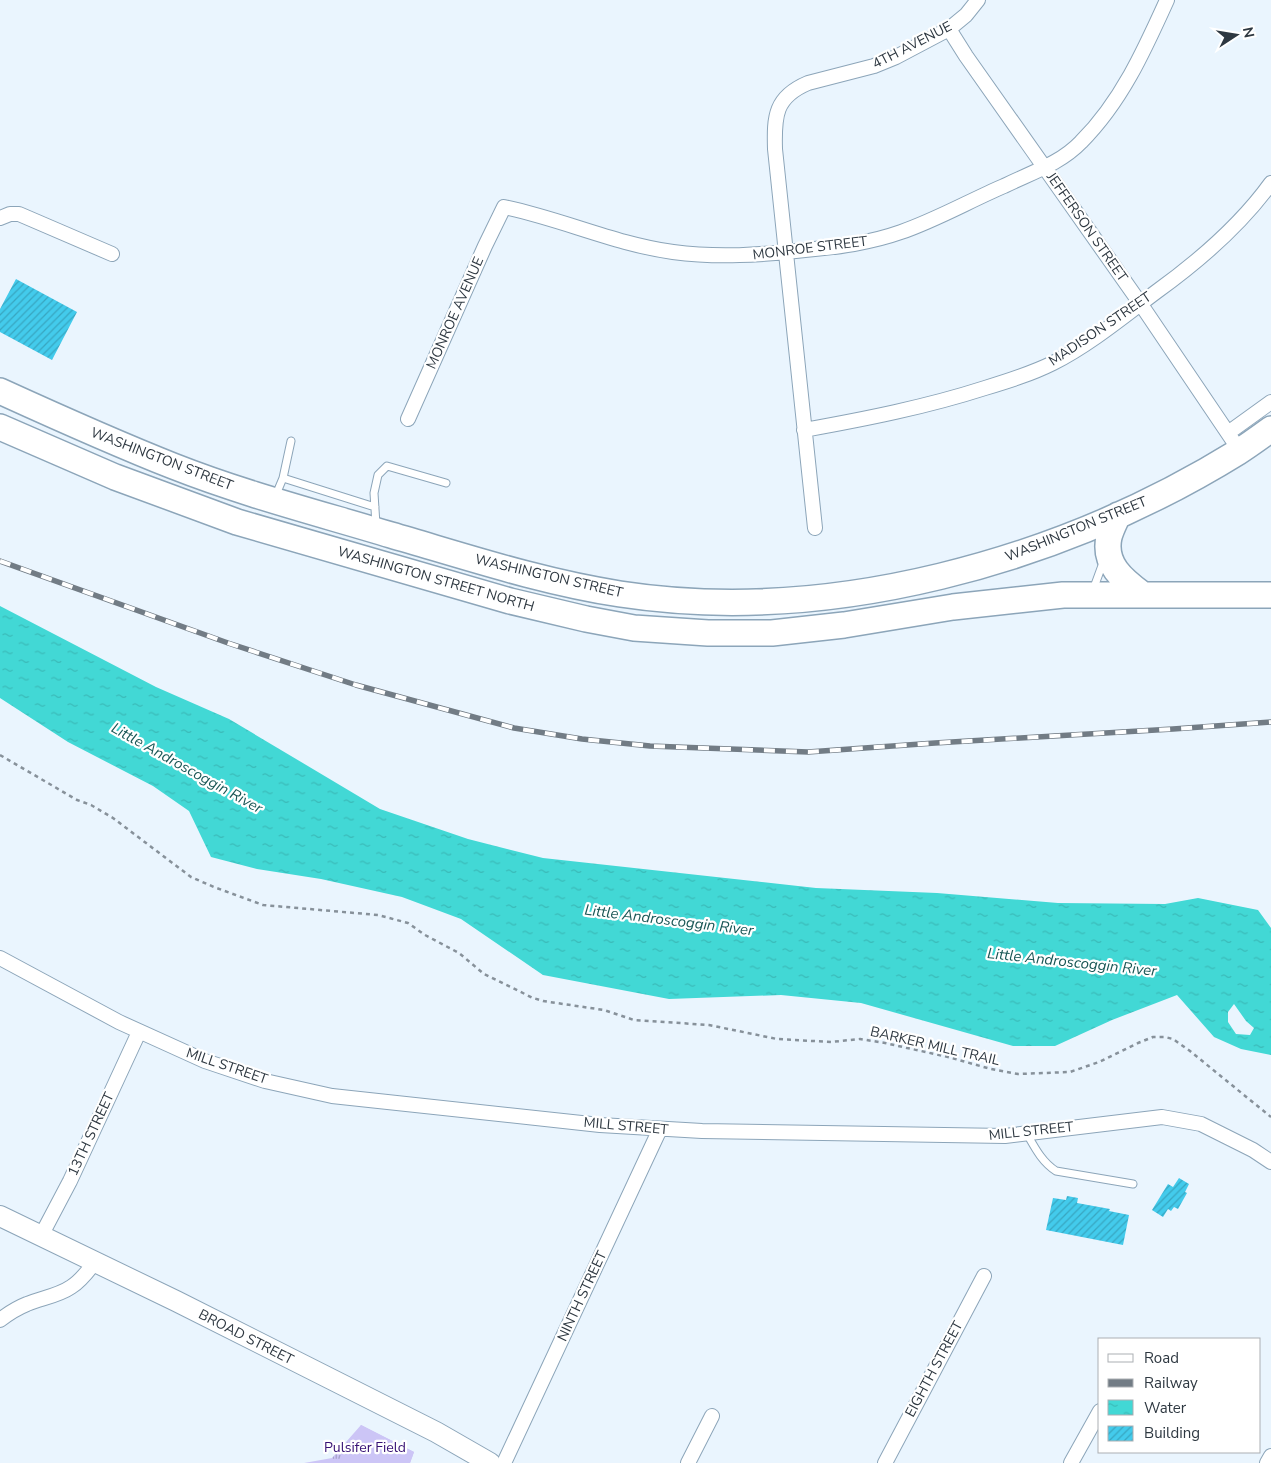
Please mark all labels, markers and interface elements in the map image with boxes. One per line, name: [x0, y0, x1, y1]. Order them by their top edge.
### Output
north arrow: [1211, 10, 1261, 60]
street label: 4TH AVENUE: [869, 17, 955, 73]
text: N: [1238, 25, 1259, 40]
street label: JEFFERSON STREET: [1041, 168, 1132, 286]
street label: MONROE STREET: [751, 231, 869, 264]
street label: MONROE AVENUE: [422, 254, 488, 372]
street label: MADISON STREET: [1045, 287, 1156, 370]
street label: WASHINGTON STREET: [88, 423, 237, 495]
street label: WASHINGTON STREET: [1002, 492, 1150, 566]
street label: WASHINGTON STREET NORTH: [335, 542, 537, 616]
street label: WASHINGTON STREET: [473, 550, 625, 602]
water label: Little Androscoggin River: [108, 718, 267, 818]
water label: Little Androscoggin River: [583, 900, 755, 940]
water label: Little Androscoggin River: [986, 943, 1158, 981]
street label: BARKER MILL TRAIL: [868, 1022, 1002, 1070]
street label: MILL STREET: [184, 1043, 271, 1089]
street label: 13TH STREET: [63, 1089, 119, 1179]
street label: MILL STREET: [583, 1113, 670, 1139]
street label: MILL STREET: [988, 1117, 1075, 1145]
street label: NINTH STREET: [553, 1247, 612, 1344]
street label: BROAD STREET: [195, 1305, 297, 1369]
street label: EIGHTH STREET: [901, 1317, 968, 1420]
legend: [1098, 1338, 1261, 1453]
text: Road: [1144, 1348, 1179, 1368]
text: Railway: [1144, 1373, 1198, 1393]
text: Water: [1144, 1398, 1187, 1418]
text: Building: [1144, 1423, 1200, 1443]
park label: Pulsifer Field: [324, 1438, 406, 1457]

